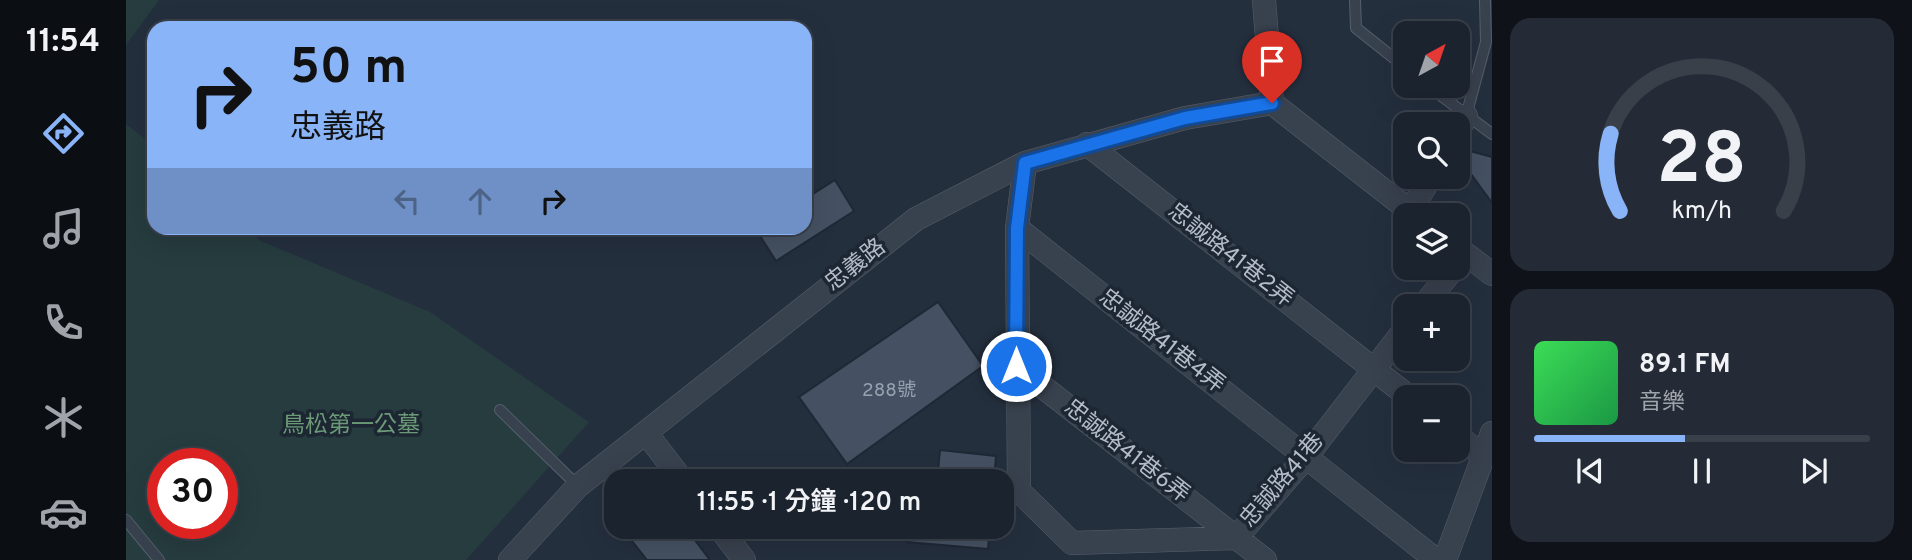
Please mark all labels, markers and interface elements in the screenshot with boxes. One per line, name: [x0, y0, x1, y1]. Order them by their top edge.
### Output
north arrow: [1393, 21, 1470, 98]
map controls: [1393, 21, 1470, 462]
text: 11:54: [26, 23, 100, 63]
pin: [1242, 31, 1302, 103]
text: 50 m: [290, 39, 407, 101]
icon: arrive: [1253, 42, 1291, 80]
icon: right: [175, 49, 266, 140]
icon: directions: [39, 109, 88, 158]
text: 忠義路: [290, 109, 386, 149]
button: search: [1393, 112, 1470, 189]
text: 28: [1657, 117, 1747, 209]
icon: left: [388, 182, 426, 220]
icon: ahead: [461, 182, 499, 220]
icon: right: [534, 182, 572, 220]
text: km/h: [1672, 195, 1732, 227]
street label: 忠誠路41巷2弄: [1161, 198, 1299, 314]
button: layers: [1393, 203, 1470, 280]
icon: music: [39, 204, 88, 253]
street label: 忠義路: [820, 233, 892, 299]
street label: 忠誠路41巷4弄: [1092, 284, 1230, 400]
button: +: [1393, 294, 1470, 371]
icon: phone: [39, 298, 88, 347]
position arrow: [979, 329, 1053, 403]
text: 89.1 FM: [1639, 349, 1731, 382]
house number: 288號: [862, 379, 916, 403]
button: −: [1393, 385, 1470, 462]
text: 音樂: [1639, 389, 1685, 418]
icon: climate: [39, 393, 88, 442]
street label: 忠誠路41巷6弄: [1057, 394, 1195, 510]
park label: 鳥松第一公墓: [282, 412, 420, 441]
street label: 忠誠路41巷: [1235, 428, 1331, 534]
speed limit sign: 30: [147, 448, 238, 539]
icon: previous: [1571, 452, 1609, 490]
icon: pause: [1683, 452, 1721, 490]
icon: next: [1795, 452, 1833, 490]
text: 11:55 · 1 分鐘 · 120 m: [697, 487, 921, 520]
icon: car: [39, 488, 88, 537]

